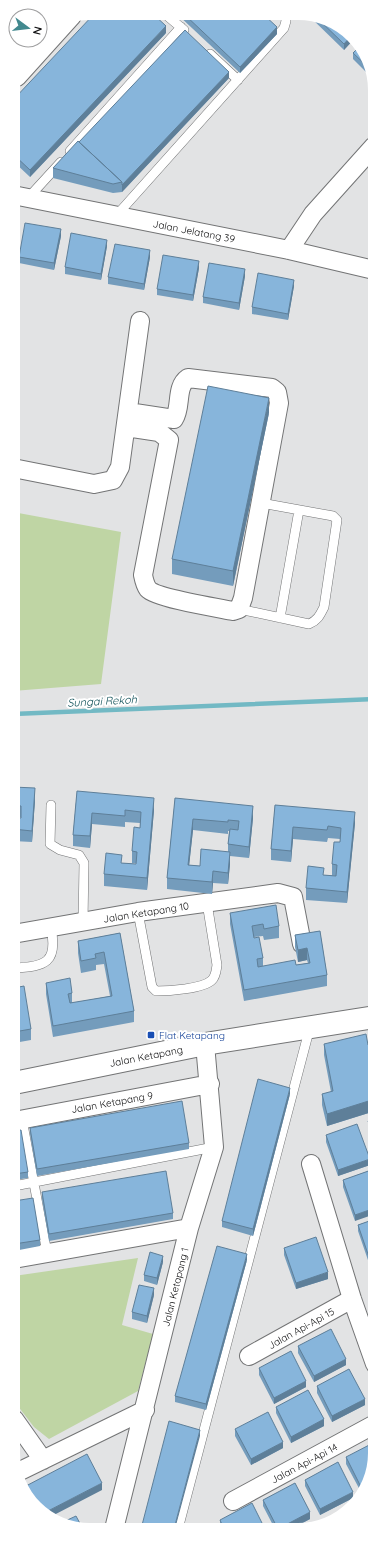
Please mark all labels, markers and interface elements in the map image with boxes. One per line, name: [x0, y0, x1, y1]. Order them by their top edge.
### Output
north arrow: [8, 8, 48, 48]
text: N: [30, 25, 45, 36]
street label: Jalan Jelatang 39: [152, 217, 236, 246]
water label: Sungai Rekoh: [67, 692, 138, 710]
street label: Jalan Ketapang 10: [102, 899, 190, 926]
place label: Flat Ketapang: [159, 1029, 225, 1042]
marker: Flat Ketapang: [146, 1030, 156, 1040]
street label: Jalan Ketapang: [108, 1043, 184, 1070]
street label: Jalan Ketapang 9: [70, 1089, 154, 1116]
street label: Jalan Ketapang 1: [159, 1246, 192, 1328]
street label: Jalan Api-Api 15: [266, 1305, 337, 1352]
street label: Jalan Api-Api 14: [269, 1440, 340, 1486]

